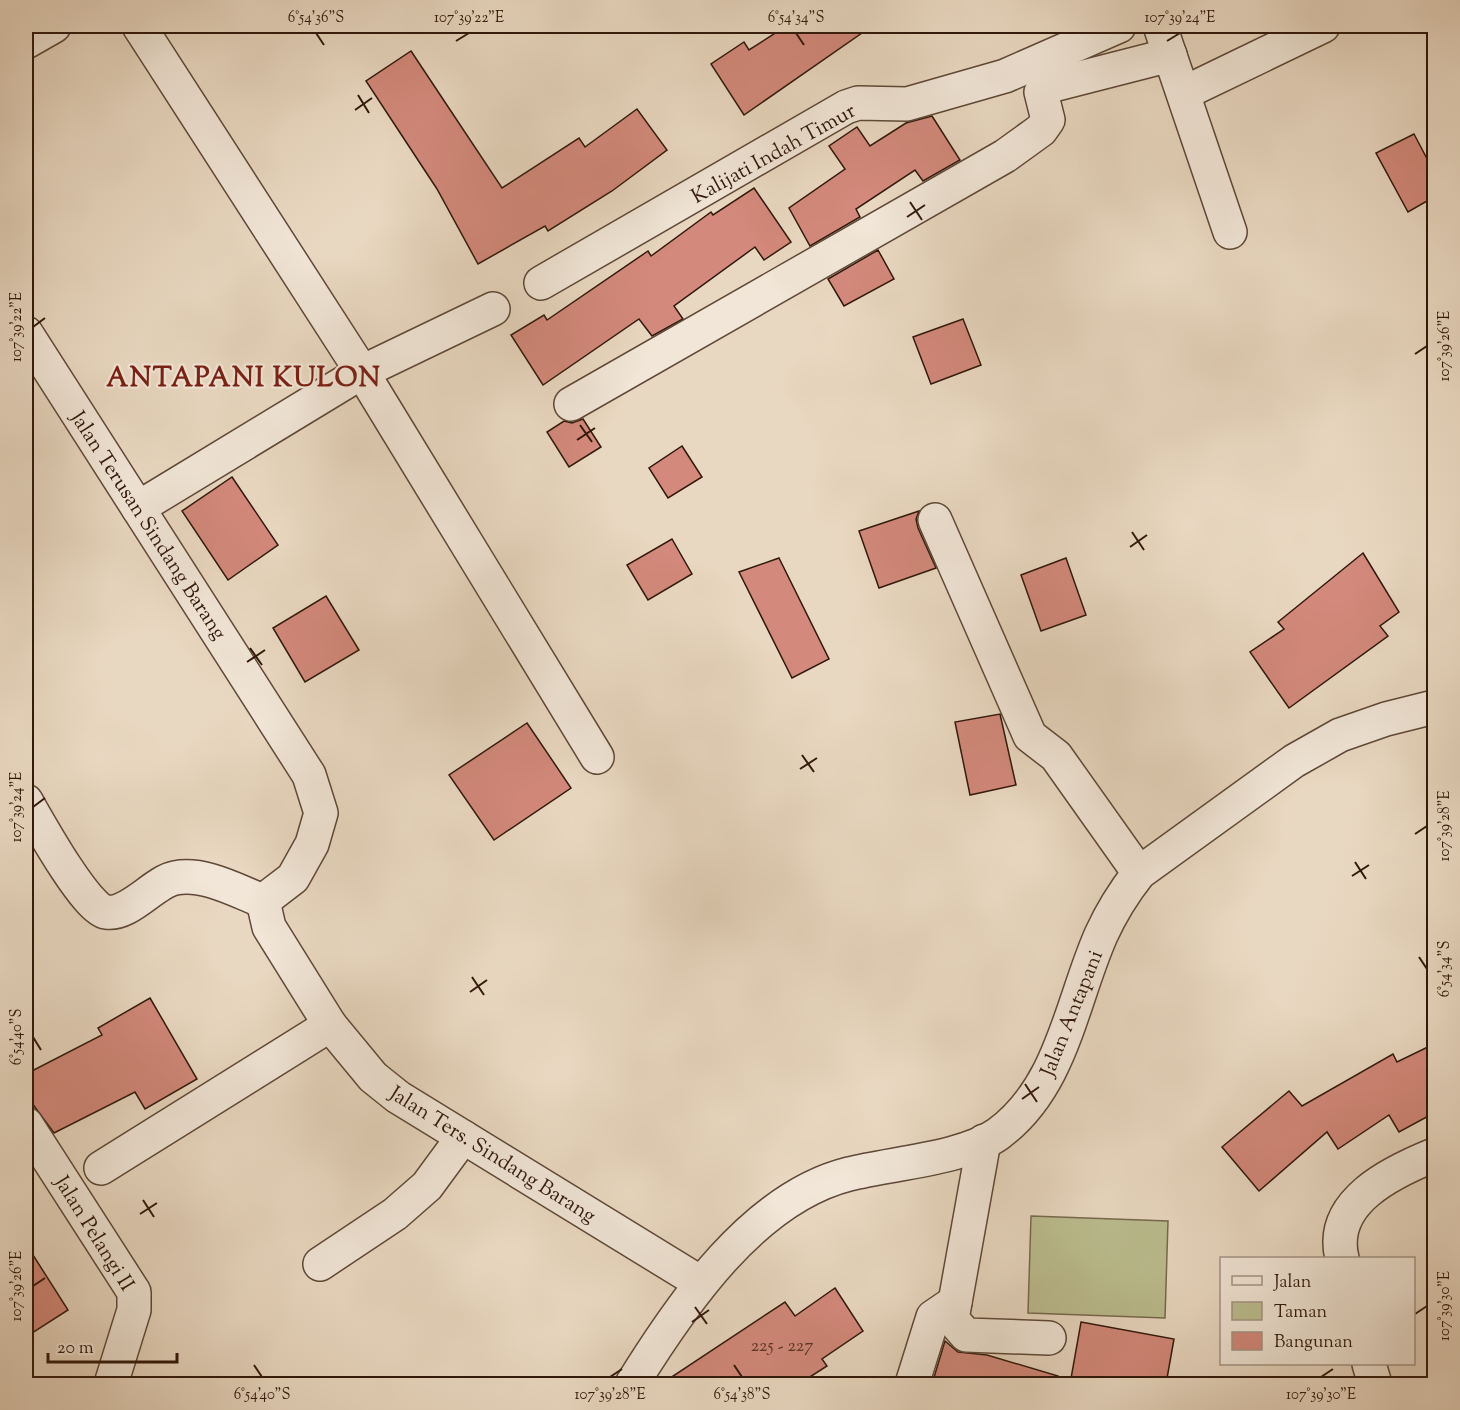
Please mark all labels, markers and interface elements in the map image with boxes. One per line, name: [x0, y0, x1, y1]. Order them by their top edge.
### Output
text: 6°54'36"S: [288, 8, 344, 29]
text: 107°39'22"E: [434, 8, 504, 29]
text: 6°54'34"S: [768, 8, 824, 29]
text: 107°39'24"E: [1145, 8, 1215, 29]
street label: Kalijati Indah Timur: [686, 97, 862, 212]
text: 107°39'22"E: [7, 292, 28, 362]
text: 107°39'26"E: [1435, 311, 1456, 381]
district label: ANTAPANI KULON: [106, 360, 382, 399]
street label: Jalan Terusan Sindang Barang: [61, 405, 233, 646]
text: 107°39'24"E: [7, 772, 28, 842]
text: 107°39'28"E: [1435, 791, 1456, 861]
text: 6°54'34"S: [1435, 941, 1456, 997]
street label: Jalan Antapani: [1034, 946, 1112, 1082]
text: 6°54'40"S: [7, 1009, 28, 1065]
street label: Jalan Ters. Sindang Barang: [382, 1079, 601, 1232]
street label: Jalan Pelangi II: [45, 1170, 141, 1298]
text: 107°39'26"E: [7, 1251, 28, 1321]
legend: [1220, 1257, 1415, 1365]
text: Jalan: [1273, 1270, 1312, 1296]
text: 107°39'30"E: [1435, 1271, 1456, 1341]
text: Taman: [1274, 1300, 1328, 1326]
scale bar: [48, 1326, 177, 1364]
text: Bangunan: [1274, 1330, 1353, 1356]
house number: 225 - 227: [751, 1334, 813, 1360]
text: 20 m: [57, 1336, 94, 1362]
text: 6°54'40"S: [234, 1385, 290, 1406]
text: 107°39'28"E: [575, 1385, 645, 1406]
text: 6°54'38"S: [714, 1385, 770, 1406]
text: 107°39'30"E: [1286, 1385, 1356, 1406]

